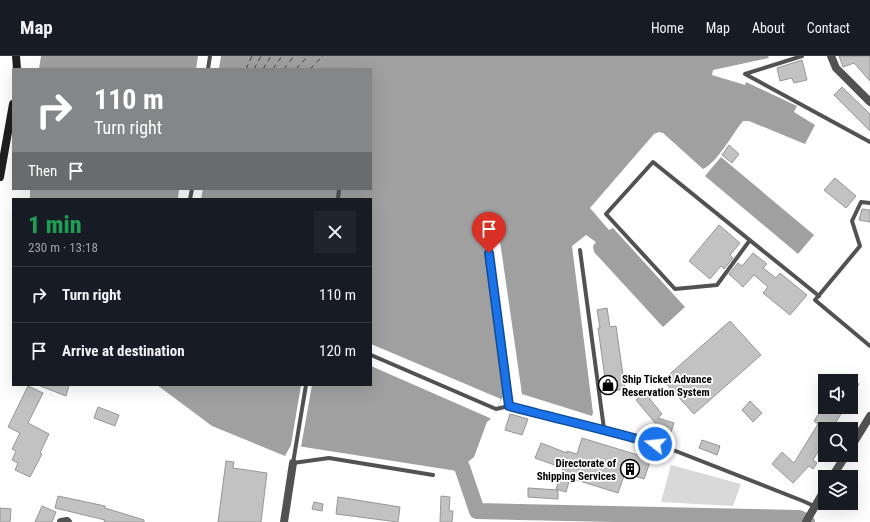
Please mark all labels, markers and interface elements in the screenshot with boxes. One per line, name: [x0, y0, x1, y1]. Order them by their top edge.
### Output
text: Map: [20, 16, 53, 39]
text: Home: [651, 20, 684, 36]
text: Map: [706, 20, 730, 36]
text: About: [752, 20, 785, 36]
text: Contact: [807, 20, 850, 36]
text: 110 m: [94, 83, 164, 116]
icon: right: [28, 84, 80, 136]
text: Turn right: [94, 117, 162, 138]
icon: arrive: [65, 160, 87, 182]
text: Then: [28, 162, 57, 180]
text: 1 min: [28, 211, 82, 239]
button: close: [314, 211, 356, 253]
pin: [472, 212, 506, 253]
icon: arrive: [478, 218, 500, 240]
text: 230 m · 13:18: [28, 240, 98, 255]
icon: right: [28, 284, 50, 306]
text: Turn right: [62, 286, 121, 304]
text: 110 m: [319, 286, 356, 304]
icon: arrive: [28, 340, 50, 362]
text: Arrive at destination: [62, 342, 185, 360]
text: 120 m: [319, 342, 356, 360]
place label: Ship Ticket Advance Reservation System: [622, 373, 712, 399]
shop icon: Ship Ticket Advance Reservation System: [597, 374, 619, 396]
map controls: [818, 374, 858, 510]
button: sound: [818, 374, 858, 414]
button: search: [818, 422, 858, 462]
position arrow: [634, 423, 676, 465]
place label: Directorate of Shipping Services: [537, 457, 616, 483]
building icon: Directorate of Shipping Services: [619, 458, 641, 480]
button: layers: [818, 470, 858, 510]

